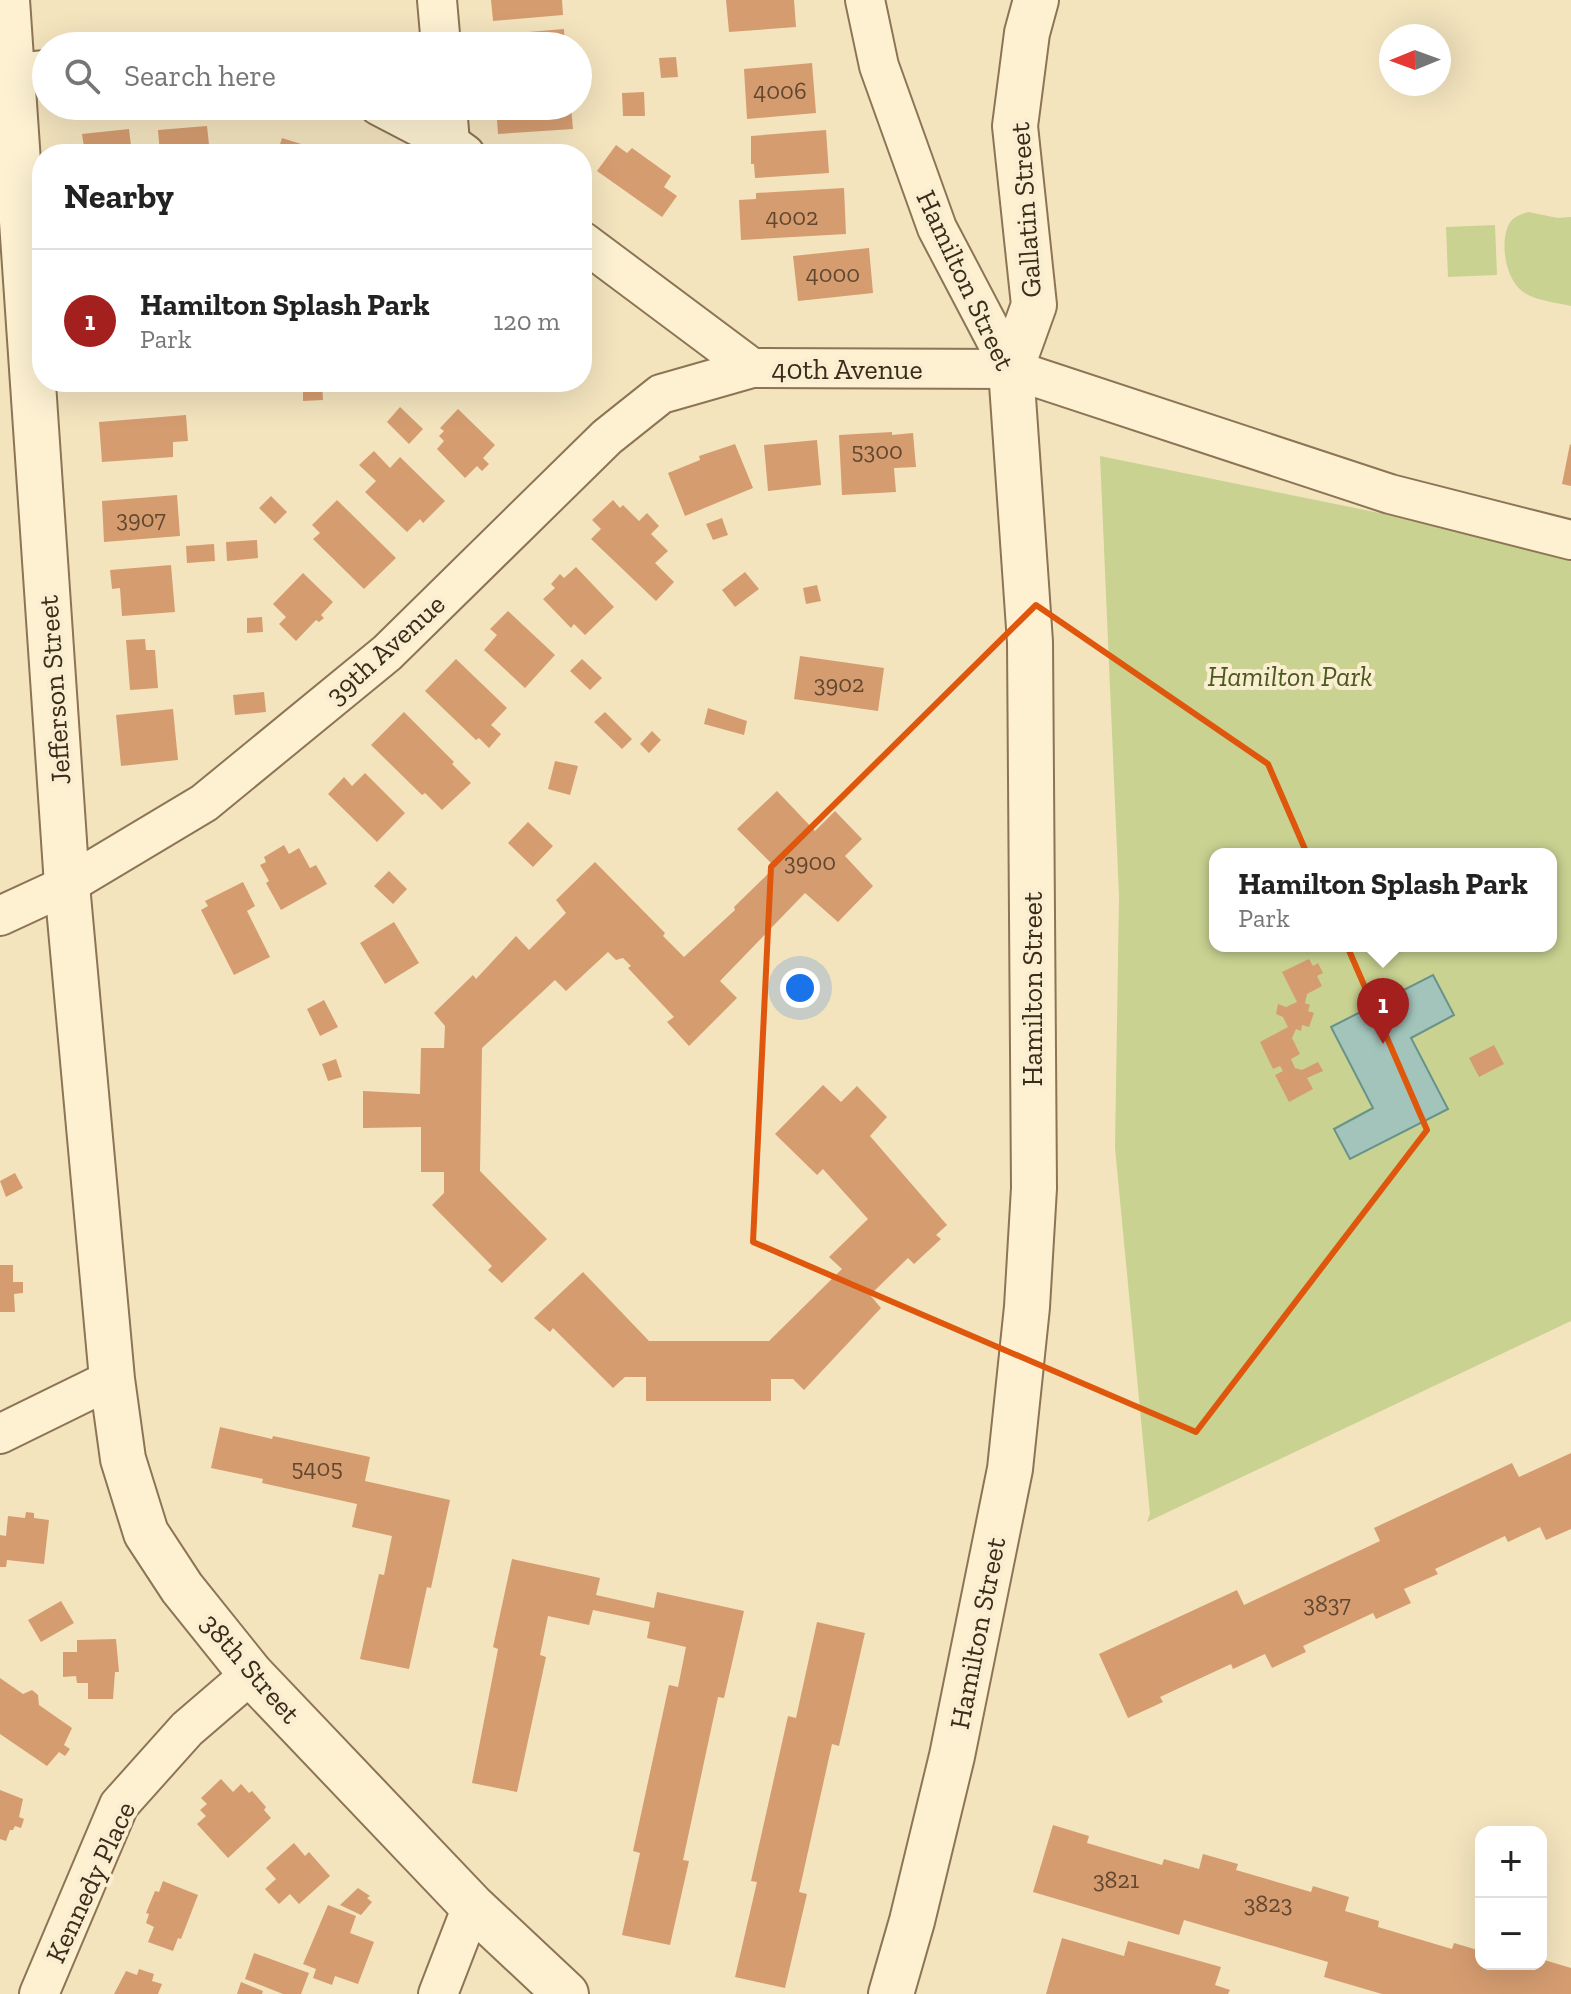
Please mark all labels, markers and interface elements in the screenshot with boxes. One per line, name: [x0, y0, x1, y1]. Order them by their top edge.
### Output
north arrow: [1379, 24, 1451, 96]
search box: [32, 32, 592, 120]
icon: search: [60, 54, 104, 98]
text: Search here: [124, 58, 276, 94]
house number: 4006: [753, 76, 807, 105]
street label: Gallatin Street: [1003, 121, 1048, 299]
text: Nearby: [64, 176, 174, 217]
street label: Hamilton Street: [909, 185, 1022, 376]
house number: 4002: [766, 202, 818, 231]
house number: 4000: [806, 259, 860, 288]
text: Hamilton Splash Park: [140, 287, 430, 323]
text: 1: [85, 305, 95, 337]
text: 120 m: [493, 305, 560, 337]
text: Park: [140, 323, 192, 355]
street label: 40th Avenue: [771, 353, 923, 386]
house number: 5300: [851, 436, 903, 465]
house number: 3907: [116, 504, 166, 533]
street label: 39th Avenue: [319, 587, 452, 711]
street label: Jefferson Street: [31, 593, 78, 786]
park label: Hamilton Park: [1207, 660, 1373, 693]
house number: 3902: [814, 669, 864, 698]
house number: 3900: [784, 847, 836, 876]
popup: [1209, 848, 1557, 952]
text: Hamilton Splash Park: [1238, 866, 1528, 902]
street label: Hamilton Street: [1016, 891, 1049, 1086]
text: Park: [1238, 902, 1290, 934]
your location: [780, 968, 820, 1008]
pin: 1: [1357, 978, 1409, 1044]
house number: 5405: [291, 1453, 343, 1482]
street label: Hamilton Street: [943, 1534, 1012, 1732]
house number: 3837: [1303, 1589, 1351, 1618]
street label: 38th Street: [194, 1607, 308, 1730]
street label: Kennedy Place: [39, 1796, 142, 1968]
map controls: [1475, 1826, 1547, 1970]
button: +: [1475, 1826, 1547, 1898]
house number: 3821: [1093, 1865, 1139, 1894]
house number: 3823: [1244, 1889, 1292, 1918]
button: −: [1475, 1898, 1547, 1970]

